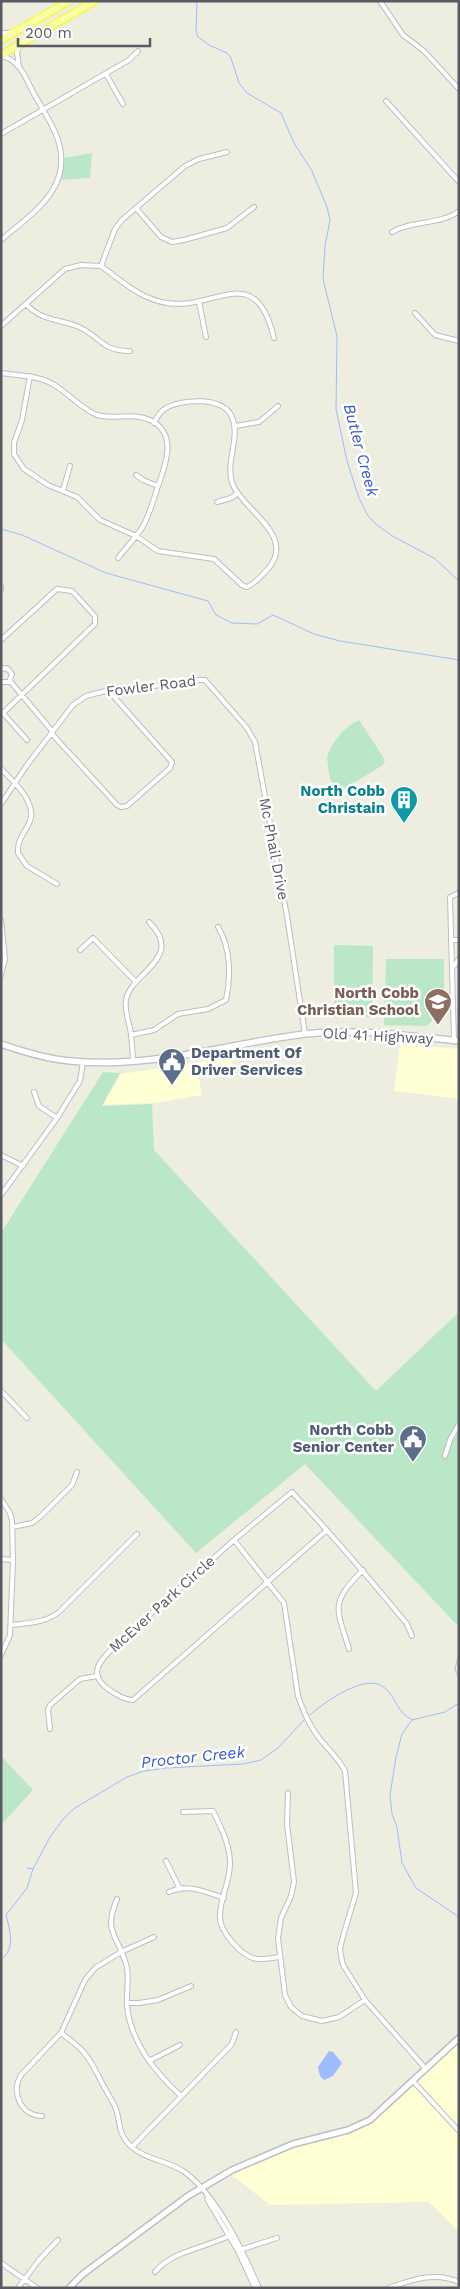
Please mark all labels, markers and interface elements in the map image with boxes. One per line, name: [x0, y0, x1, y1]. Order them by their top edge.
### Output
scale bar: [18, 15, 150, 47]
text: 200 m: [25, 24, 72, 42]
water label: Butler Creek: [340, 402, 383, 500]
street label: Fowler Road: [105, 672, 197, 700]
place label: North Cobb Christain: [300, 782, 385, 817]
building icon: North Cobb Christain: [389, 785, 419, 824]
street label: Mc Phail Drive: [255, 796, 293, 902]
place label: North Cobb Christian School: [297, 984, 419, 1019]
school or university icon: North Cobb Christian School: [423, 987, 453, 1026]
street label: Old 41 Highway: [322, 1024, 434, 1048]
place label: Department Of Driver Services: [191, 1044, 303, 1079]
public building icon: Department Of Driver Services: [157, 1047, 187, 1086]
place label: North Cobb Senior Center: [293, 1421, 395, 1456]
public building icon: North Cobb Senior Center: [398, 1424, 428, 1463]
street label: McEver Park Circle: [105, 1552, 219, 1656]
water label: Proctor Creek: [140, 1742, 247, 1772]

